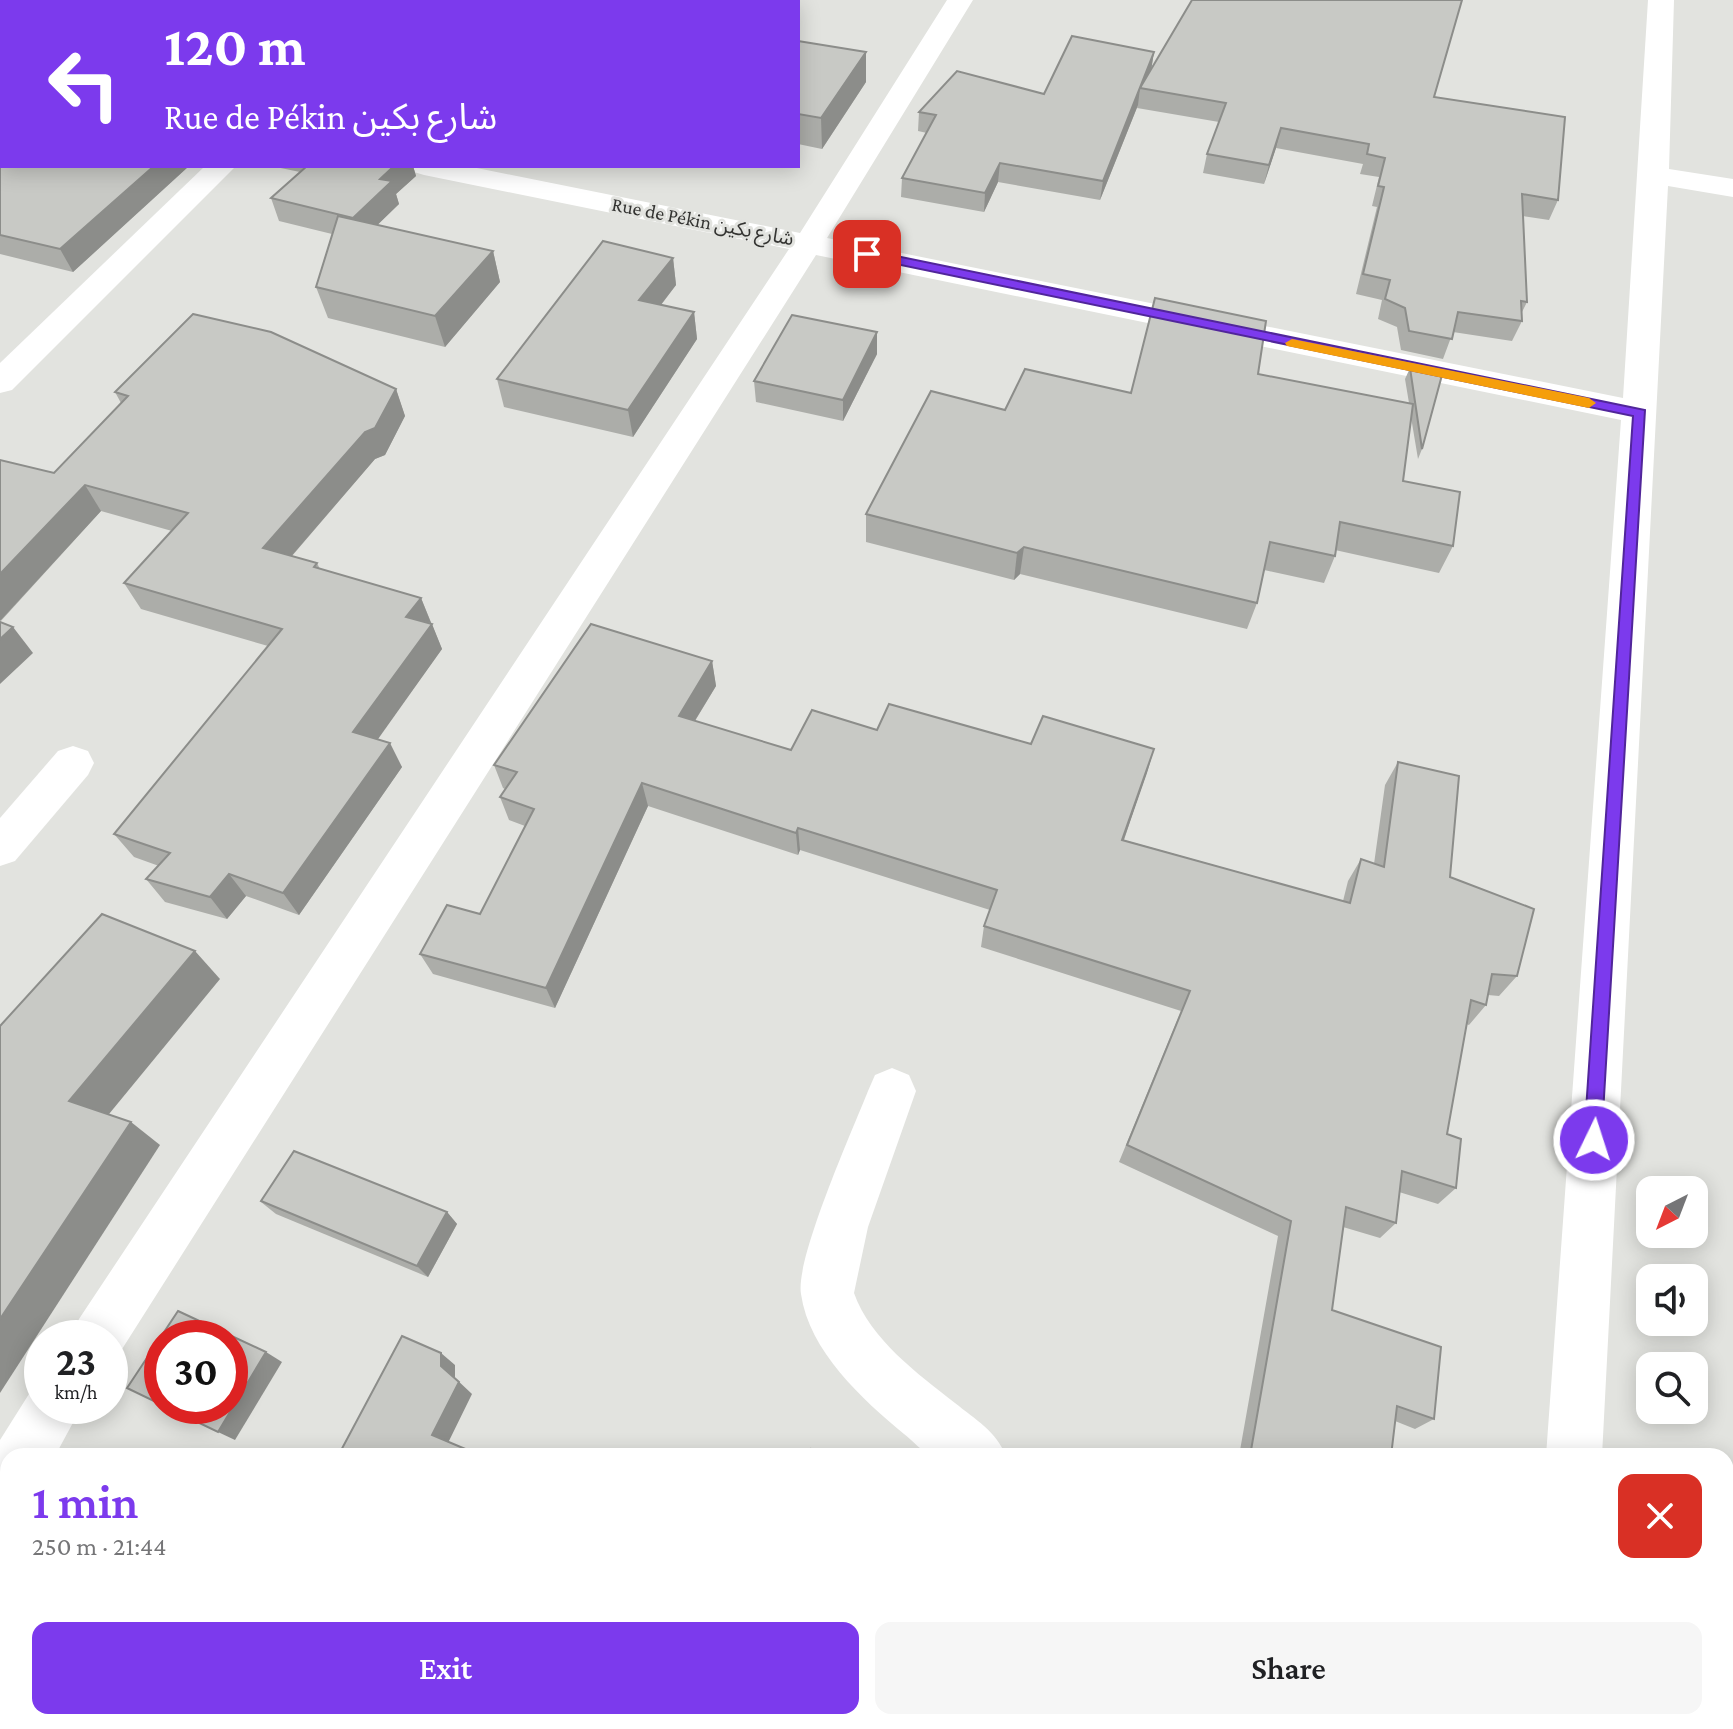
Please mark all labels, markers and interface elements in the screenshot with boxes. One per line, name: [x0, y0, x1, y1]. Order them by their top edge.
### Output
text: 120 m: [164, 15, 306, 77]
icon: left: [32, 32, 136, 136]
text: Rue de Pékin شارع بكين: [164, 97, 497, 137]
street label: Rue de Pékin شارع بكين: [609, 193, 796, 253]
pin: [833, 220, 901, 288]
icon: arrive: [845, 232, 889, 276]
position arrow: [1552, 1098, 1636, 1182]
north arrow: [1636, 1176, 1708, 1248]
map controls: [1636, 1176, 1708, 1424]
button: sound: [1636, 1264, 1708, 1336]
speed limit sign: 30: [144, 1320, 248, 1424]
text: 23: [56, 1339, 96, 1384]
button: search: [1636, 1352, 1708, 1424]
text: km/h: [54, 1381, 98, 1403]
button: close: [1618, 1474, 1702, 1558]
text: 1 min: [32, 1475, 139, 1528]
text: 250 m · 21:44: [32, 1532, 167, 1561]
button: Exit: [32, 1622, 859, 1714]
button: Share: [875, 1622, 1702, 1714]

